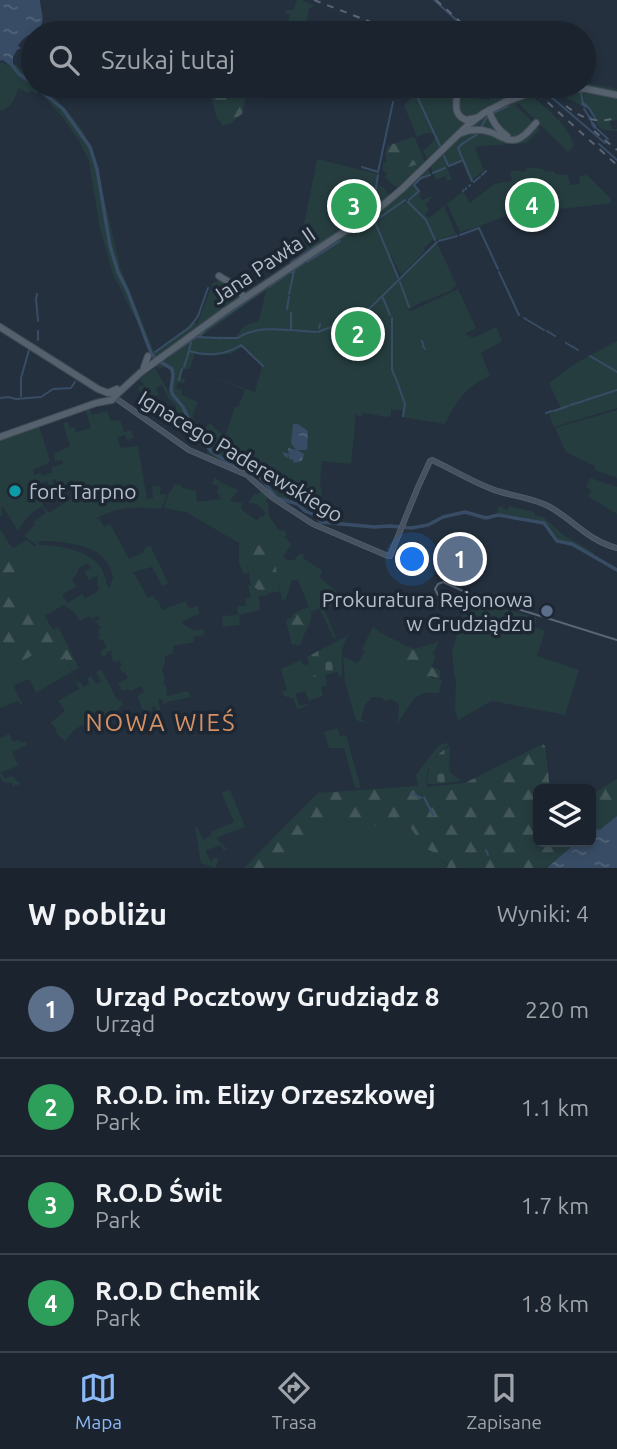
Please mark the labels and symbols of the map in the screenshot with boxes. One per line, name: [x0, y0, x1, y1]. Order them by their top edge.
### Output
pin: 4: [509, 179, 555, 231]
pin: 3: [331, 180, 377, 232]
street label: Jana Pawła II: [206, 221, 320, 309]
pin: 2: [335, 308, 381, 360]
street label: Ignacego Paderewskiego: [134, 385, 348, 527]
place label: fort Tarpno: [29, 479, 136, 503]
marker: fort Tarpno: [7, 483, 23, 499]
pin: 1: [437, 533, 483, 585]
your location: [395, 542, 429, 576]
place label: Prokuratura Rejonowa w Grudziądzu: [322, 587, 533, 635]
marker: Prokuratura Rejonowa w Grudziądzu: [539, 603, 555, 619]
district label: NOWA WIEŚ: [85, 708, 237, 736]

